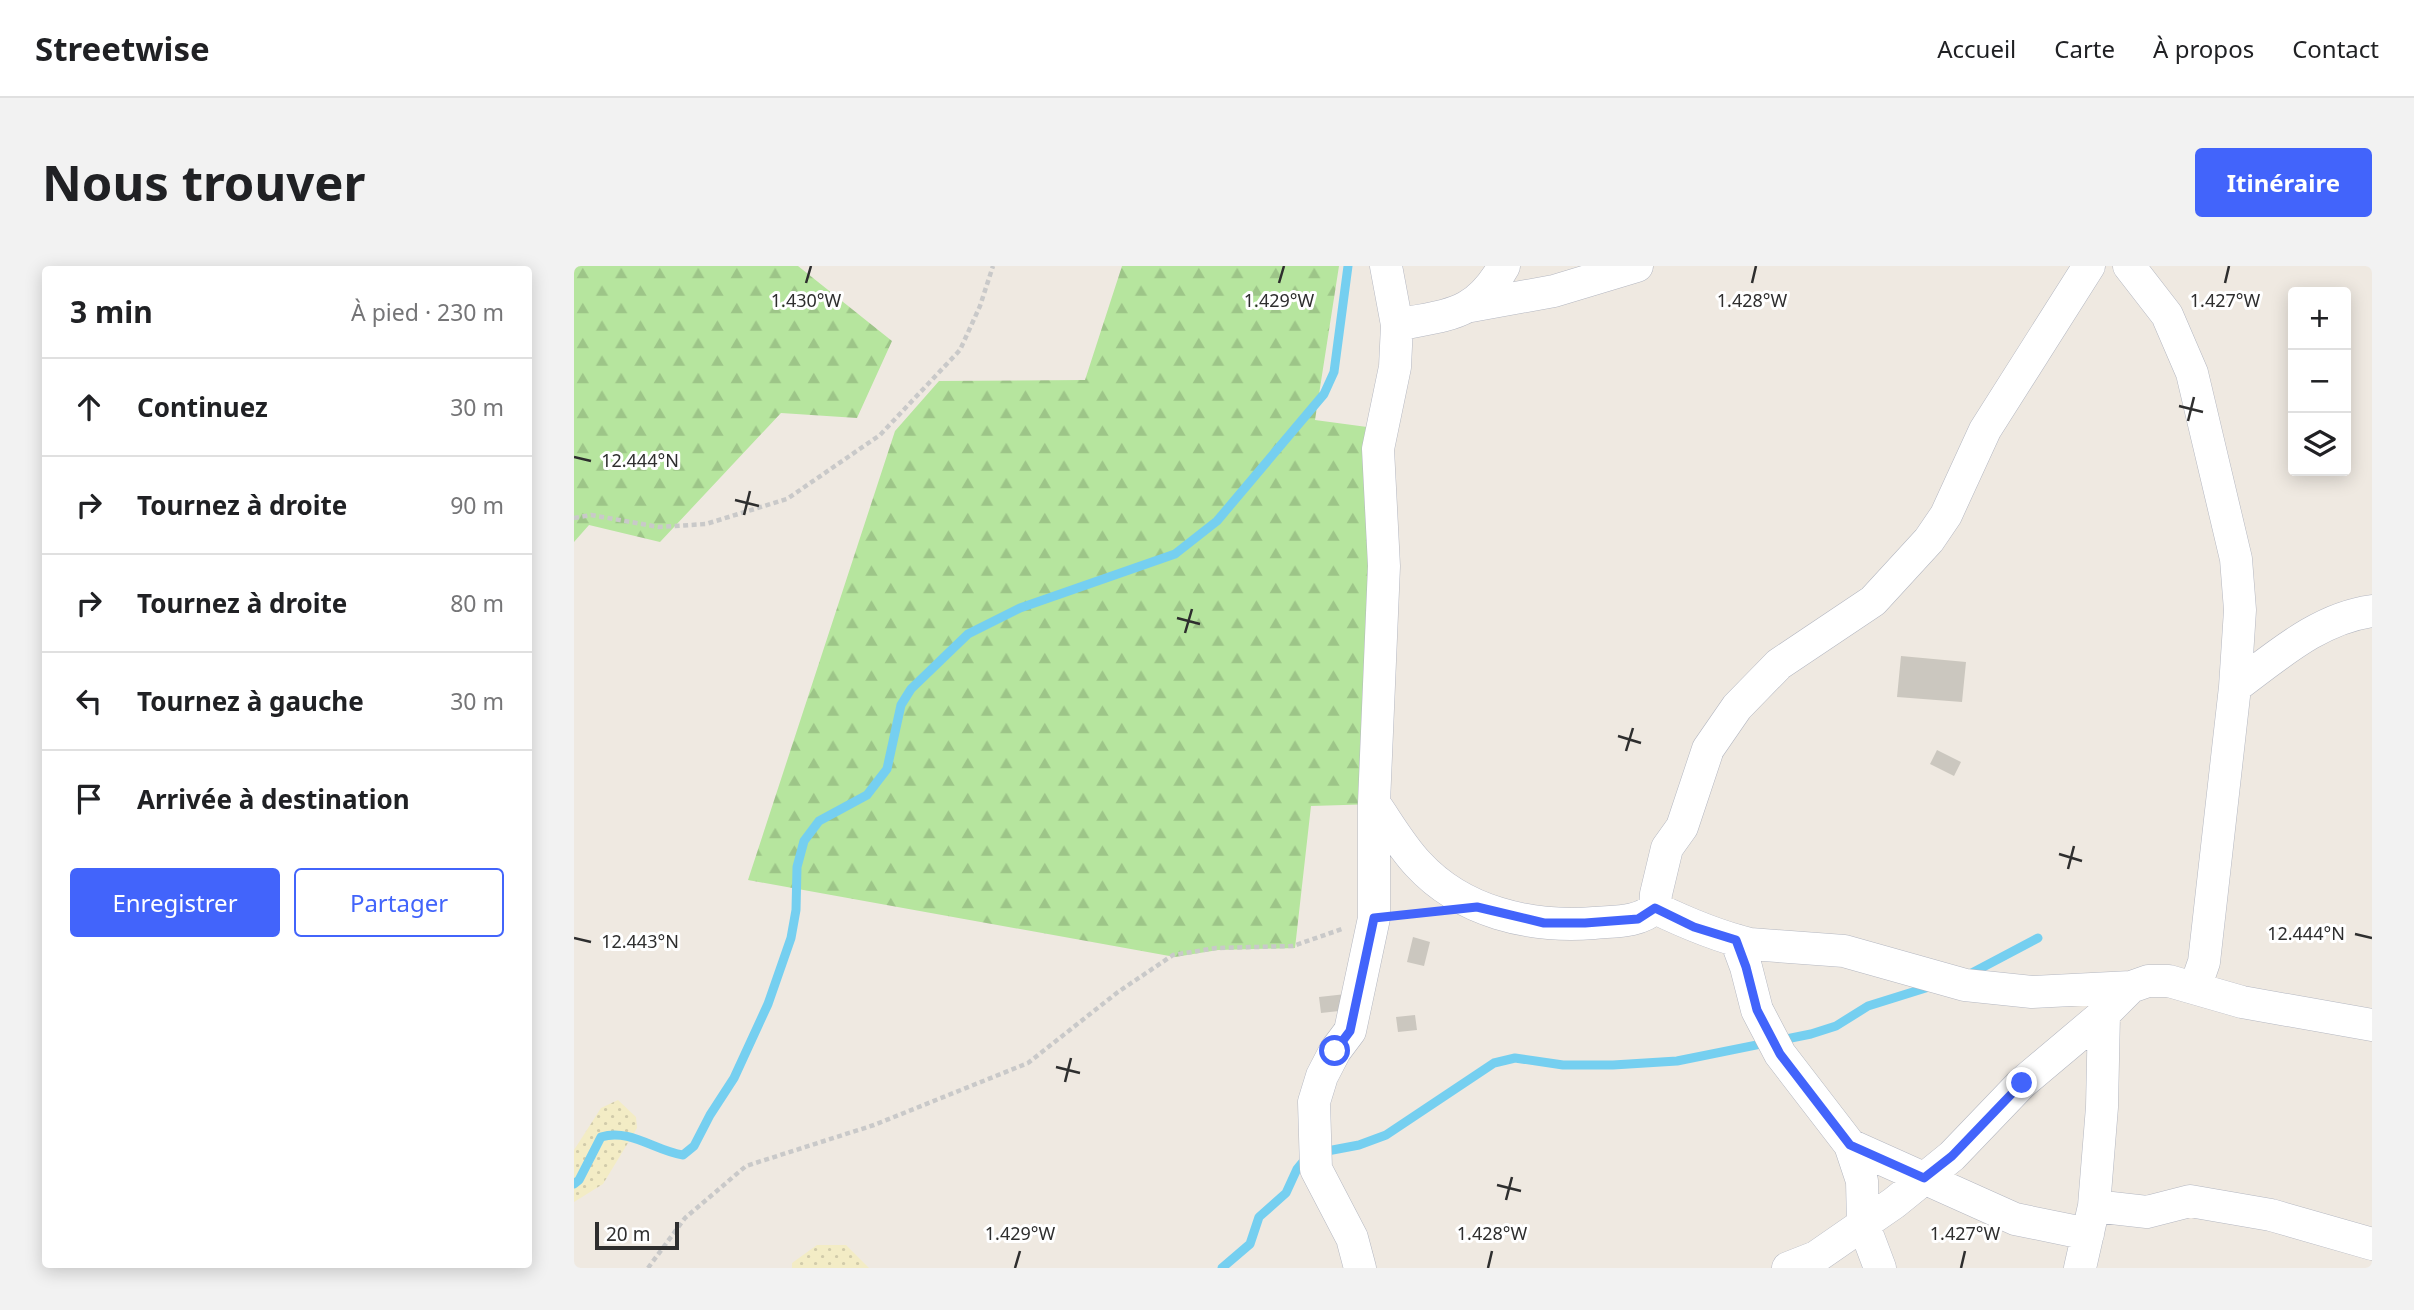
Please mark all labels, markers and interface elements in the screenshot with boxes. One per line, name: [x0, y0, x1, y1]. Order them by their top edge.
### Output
text: Streetwise: [35, 26, 210, 71]
text: Accueil: [1937, 32, 2016, 65]
text: Carte: [2054, 32, 2115, 65]
text: À propos: [2153, 32, 2254, 65]
text: Contact: [2292, 32, 2379, 65]
button: Itinéraire: [2195, 148, 2372, 217]
text: Nous trouver: [42, 149, 365, 215]
map controls: [2288, 287, 2351, 476]
button: +: [2288, 287, 2351, 350]
text: 1.430°W: [771, 288, 841, 312]
text: 1.429°W: [1244, 288, 1314, 312]
text: 1.428°W: [1717, 288, 1787, 312]
text: 1.427°W: [2190, 288, 2260, 312]
text: 3 min: [70, 291, 153, 332]
text: À pied · 230 m: [351, 296, 504, 328]
button: −: [2288, 350, 2351, 413]
icon: ahead: [70, 388, 108, 426]
text: Continuez: [137, 389, 268, 425]
text: 30 m: [450, 391, 504, 423]
button: layers: [2288, 413, 2351, 476]
text: 12.444°N: [601, 448, 679, 472]
icon: right: [70, 486, 108, 524]
text: Tournez à droite: [137, 487, 347, 523]
text: 90 m: [450, 489, 504, 521]
icon: right: [70, 584, 108, 622]
text: Tournez à droite: [137, 585, 347, 621]
text: 80 m: [450, 587, 504, 619]
icon: left: [70, 682, 108, 720]
text: Tournez à gauche: [137, 683, 364, 719]
text: 30 m: [450, 685, 504, 717]
icon: arrive: [70, 780, 108, 818]
text: Arrivée à destination: [137, 781, 410, 817]
button: Enregistrer: [70, 868, 280, 937]
button: Partager: [294, 868, 504, 937]
text: 12.444°N: [2267, 921, 2345, 945]
text: 12.443°N: [601, 929, 679, 953]
route start: [1319, 1035, 1350, 1066]
route end: [2006, 1067, 2037, 1098]
scale bar: [595, 1219, 679, 1251]
text: 20 m: [606, 1221, 650, 1247]
text: 1.429°W: [985, 1221, 1055, 1245]
text: 1.428°W: [1457, 1221, 1527, 1245]
text: 1.427°W: [1930, 1221, 2000, 1245]

